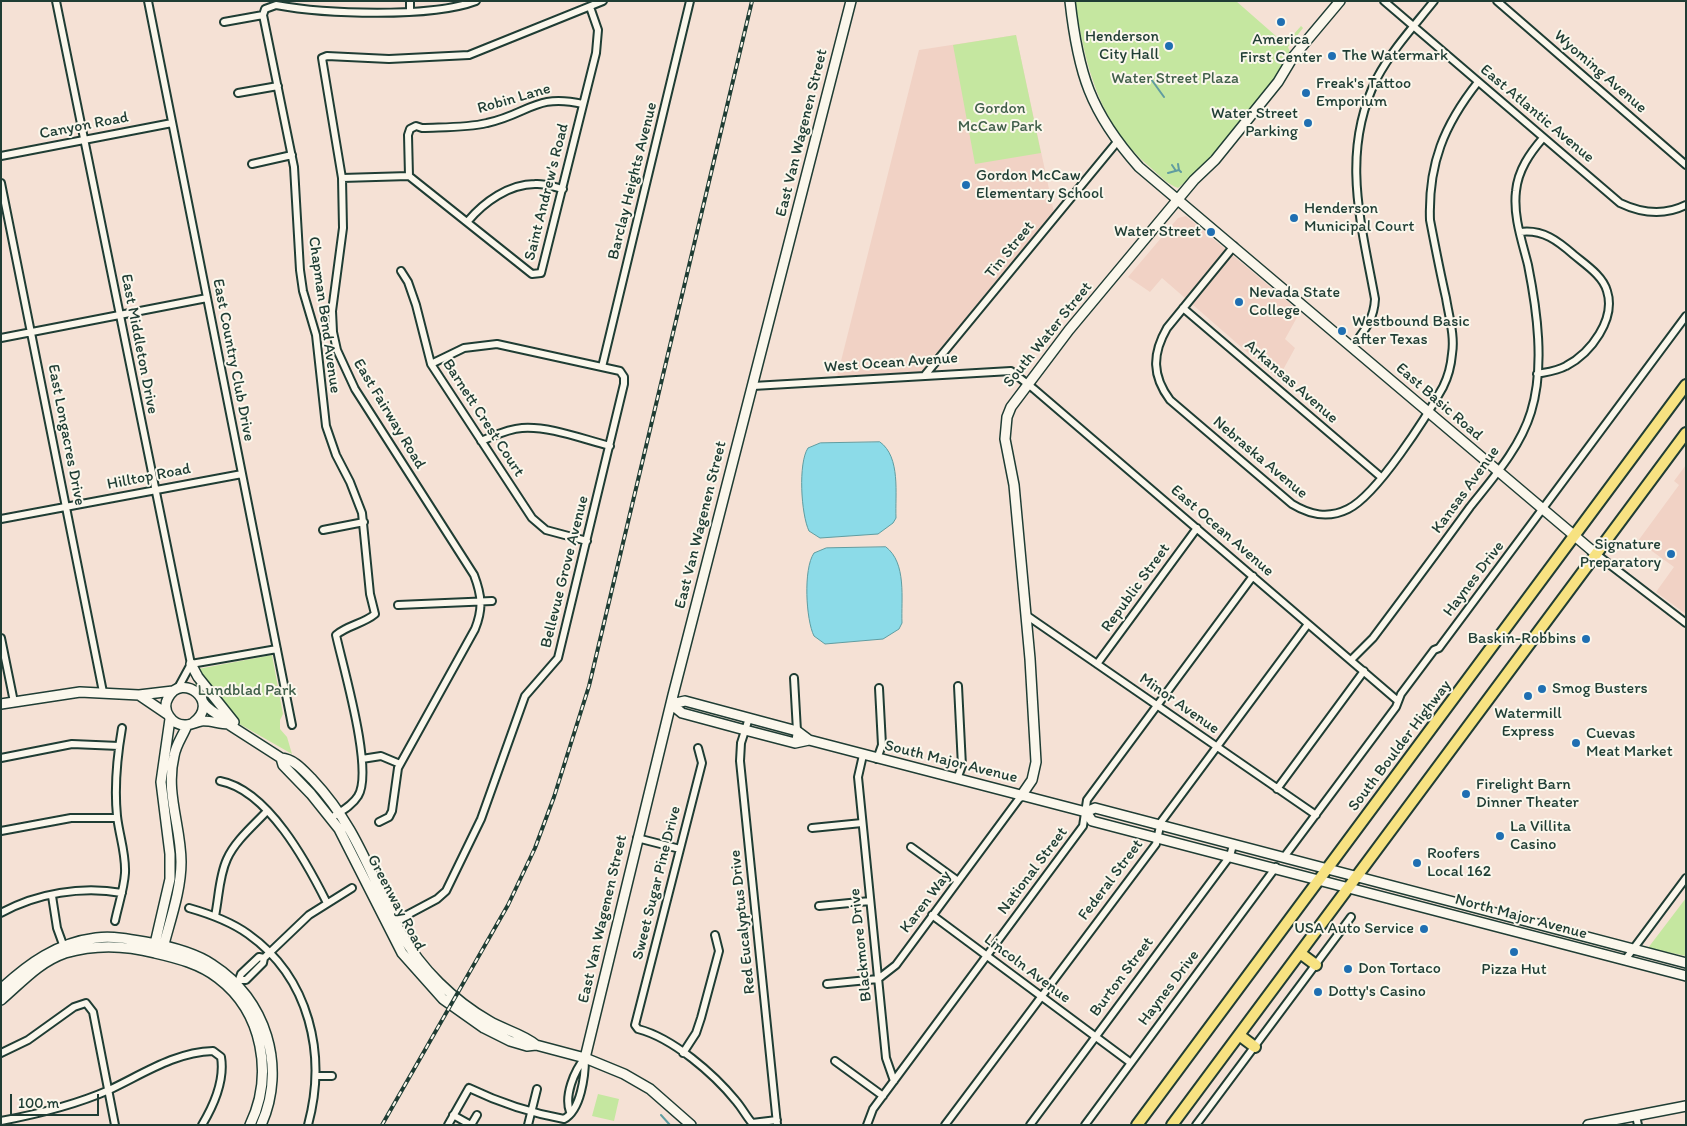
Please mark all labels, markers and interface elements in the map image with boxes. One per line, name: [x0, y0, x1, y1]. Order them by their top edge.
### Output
marker: America First Center: [1275, 16, 1287, 28]
street label: Wyoming Avenue: [1550, 26, 1650, 118]
place label: Henderson City Hall: [1085, 27, 1159, 65]
place label: America First Center: [1240, 30, 1322, 68]
marker: Henderson City Hall: [1163, 40, 1175, 52]
place label: The Watermark: [1342, 46, 1448, 66]
street label: East Van Wagenen Street: [772, 47, 832, 219]
marker: The Watermark: [1326, 50, 1338, 62]
street label: East Atlantic Avenue: [1476, 61, 1598, 167]
park label: Water Street Plaza: [1111, 69, 1239, 89]
place label: Freak's Tattoo Emporium: [1316, 74, 1411, 112]
street label: Robin Lane: [475, 79, 553, 119]
marker: Freak's Tattoo Emporium: [1300, 87, 1312, 99]
park label: Gordon McCaw Park: [958, 99, 1042, 137]
street label: Barclay Heights Avenue: [604, 100, 662, 262]
place label: Water Street Parking: [1211, 104, 1298, 142]
street label: Canyon Road: [38, 108, 130, 144]
marker: Water Street Parking: [1302, 117, 1314, 129]
street label: Saint Andrew's Road: [521, 121, 573, 263]
place label: Gordon McCaw Elementary School: [976, 166, 1104, 204]
marker: Gordon McCaw Elementary School: [960, 179, 972, 191]
place label: Henderson Municipal Court: [1304, 199, 1414, 237]
marker: Henderson Municipal Court: [1288, 212, 1300, 224]
street label: Tin Street: [981, 218, 1039, 282]
place label: Water Street: [1114, 222, 1201, 242]
marker: Water Street: [1205, 226, 1217, 238]
street label: Chapman Bend Avenue: [303, 235, 345, 395]
street label: East Middleton Drive: [116, 272, 162, 416]
street label: East Country Club Drive: [208, 277, 258, 443]
street label: South Water Street: [999, 278, 1097, 392]
place label: Nevada State College: [1249, 283, 1340, 321]
marker: Nevada State College: [1233, 296, 1245, 308]
place label: Westbound Basic after Texas: [1352, 312, 1470, 350]
marker: Westbound Basic after Texas: [1336, 325, 1348, 337]
street label: Arkansas Avenue: [1240, 336, 1342, 428]
street label: West Ocean Avenue: [823, 349, 959, 377]
street label: East Fairway Road: [349, 355, 429, 473]
street label: Barnett Crest Court: [438, 356, 528, 480]
street label: East Basic Road: [1392, 359, 1486, 445]
street label: East Longacres Drive: [43, 363, 89, 507]
street label: Nebraska Avenue: [1209, 413, 1311, 503]
street label: East Van Wagenen Street: [671, 439, 731, 611]
street label: Kansas Avenue: [1428, 443, 1504, 537]
street label: Hilltop Road: [106, 459, 192, 495]
street label: East Ocean Avenue: [1166, 481, 1278, 581]
street label: Bellevue Grove Avenue: [537, 494, 593, 650]
place label: Signature Preparatory: [1580, 535, 1661, 573]
street label: Haynes Drive: [1439, 537, 1509, 621]
street label: Republic Street: [1097, 540, 1175, 636]
marker: Signature Preparatory: [1665, 548, 1677, 560]
place label: Baskin-Robbins: [1468, 629, 1576, 649]
marker: Baskin-Robbins: [1580, 633, 1592, 645]
street label: Minor Avenue: [1135, 669, 1223, 739]
street label: South Boulder Highway: [1344, 677, 1456, 815]
place label: Smog Busters: [1552, 679, 1648, 699]
park label: Lundblad Park: [198, 681, 296, 701]
marker: Smog Busters: [1536, 683, 1548, 695]
marker: Watermill Express: [1522, 690, 1534, 702]
place label: Watermill Express: [1494, 704, 1562, 742]
place label: Cuevas Meat Market: [1586, 724, 1673, 762]
street label: South Major Avenue: [883, 736, 1019, 788]
marker: Cuevas Meat Market: [1570, 737, 1582, 749]
place label: Firelight Barn Dinner Theater: [1476, 775, 1579, 813]
marker: Firelight Barn Dinner Theater: [1460, 788, 1472, 800]
street label: Sweet Sugar Pine Drive: [629, 804, 685, 962]
place label: La Villita Casino: [1510, 817, 1571, 855]
street label: National Street: [994, 823, 1072, 919]
marker: La Villita Casino: [1494, 830, 1506, 842]
street label: East Van Wagenen Street: [574, 833, 632, 1005]
street label: Federal Street: [1074, 836, 1148, 924]
place label: Roofers Local 162: [1427, 844, 1491, 882]
street label: Red Eucalyptus Drive: [726, 849, 760, 995]
street label: Greenway Road: [363, 852, 429, 954]
marker: Roofers Local 162: [1411, 857, 1423, 869]
street label: Karen Way: [896, 867, 956, 937]
street label: Blackmore Drive: [846, 887, 876, 1003]
street label: North Major Avenue: [1453, 890, 1589, 944]
place label: USA Auto Service: [1294, 919, 1414, 939]
marker: USA Auto Service: [1418, 923, 1430, 935]
street label: Lincoln Avenue: [980, 930, 1074, 1008]
street label: Burton Street: [1086, 933, 1158, 1021]
street label: Haynes Drive: [1134, 946, 1204, 1030]
marker: Pizza Hut: [1508, 946, 1520, 958]
place label: Don Tortaco: [1358, 959, 1441, 979]
place label: Pizza Hut: [1481, 960, 1547, 980]
marker: Don Tortaco: [1342, 963, 1354, 975]
place label: Dotty's Casino: [1328, 982, 1426, 1002]
marker: Dotty's Casino: [1312, 986, 1324, 998]
scale bar: [12, 1084, 101, 1116]
text: 100 m: [18, 1094, 59, 1112]

